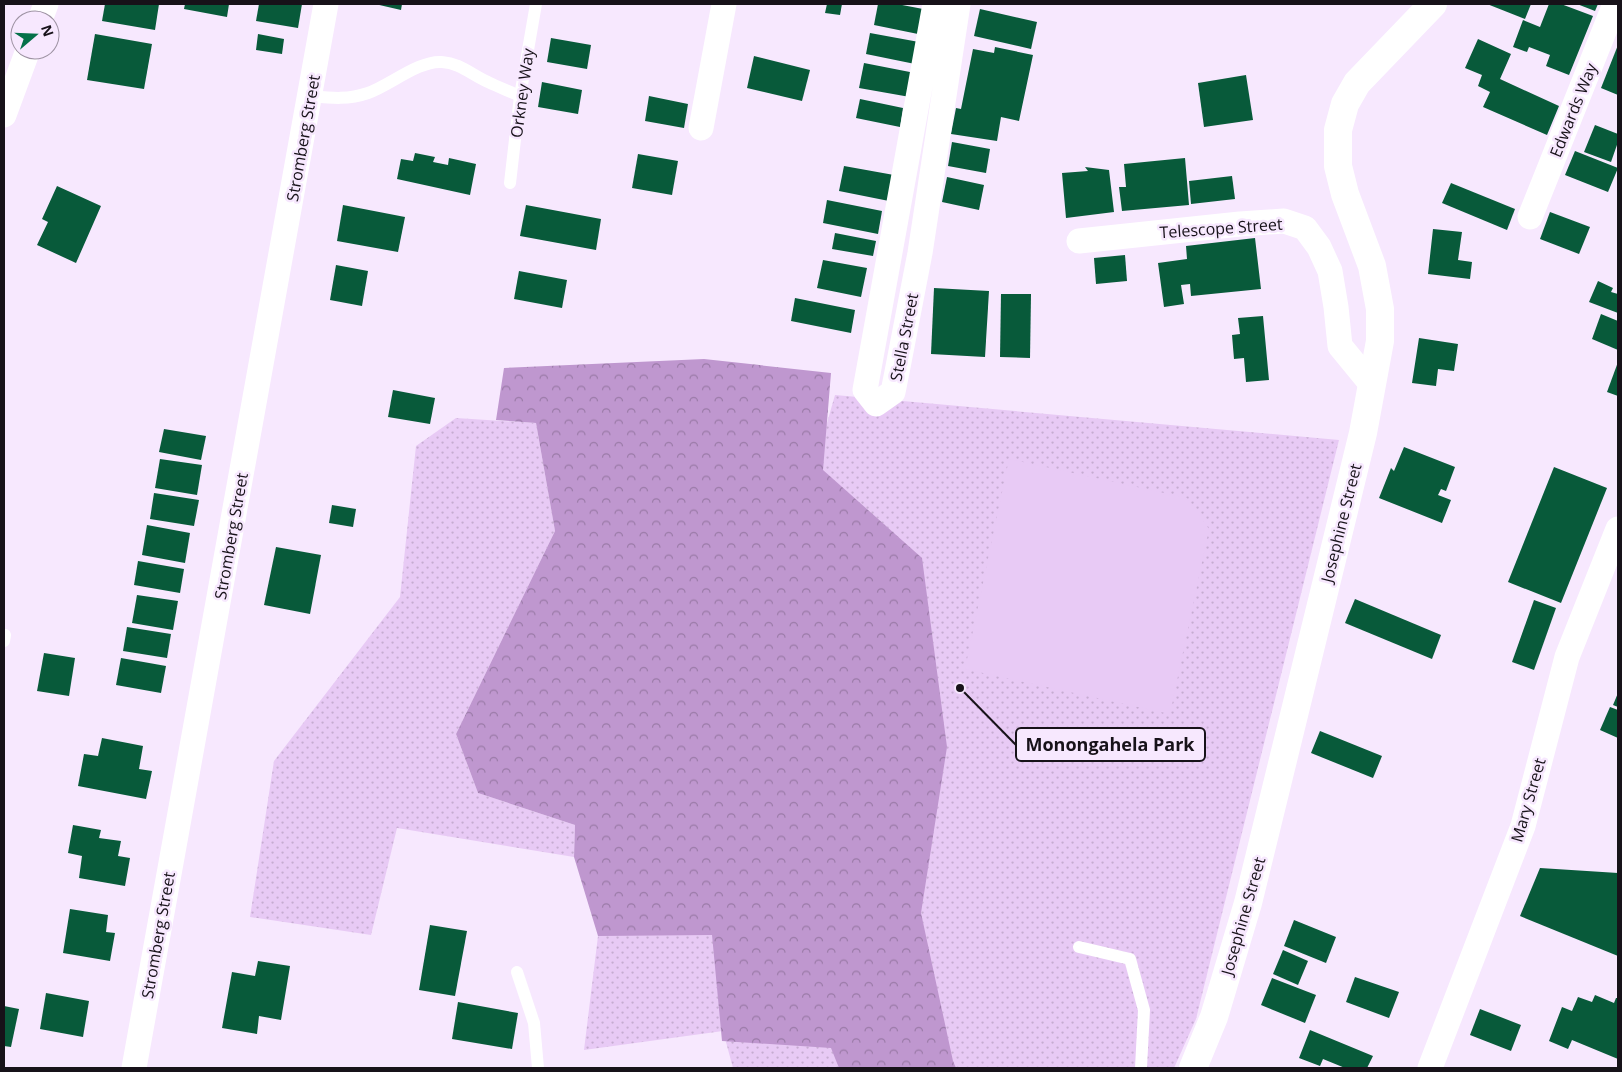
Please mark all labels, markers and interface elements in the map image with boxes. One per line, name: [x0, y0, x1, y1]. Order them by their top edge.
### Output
north arrow: [10, 10, 60, 60]
text: N: [37, 22, 59, 39]
street label: Orkney Way: [505, 46, 539, 139]
street label: Edwards Way: [1544, 59, 1602, 160]
street label: Stromberg Street: [281, 73, 325, 203]
street label: Telescope Street: [1159, 213, 1284, 243]
street label: Stella Street: [885, 291, 923, 383]
street label: Josephine Street: [1315, 461, 1366, 587]
street label: Stromberg Street: [209, 471, 253, 601]
callout: Monongahela Park: [1016, 728, 1205, 761]
text: Monongahela Park: [1026, 732, 1195, 756]
street label: Mary Street: [1505, 755, 1551, 845]
street label: Josephine Street: [1215, 854, 1270, 980]
street label: Stromberg Street: [136, 870, 180, 1000]

